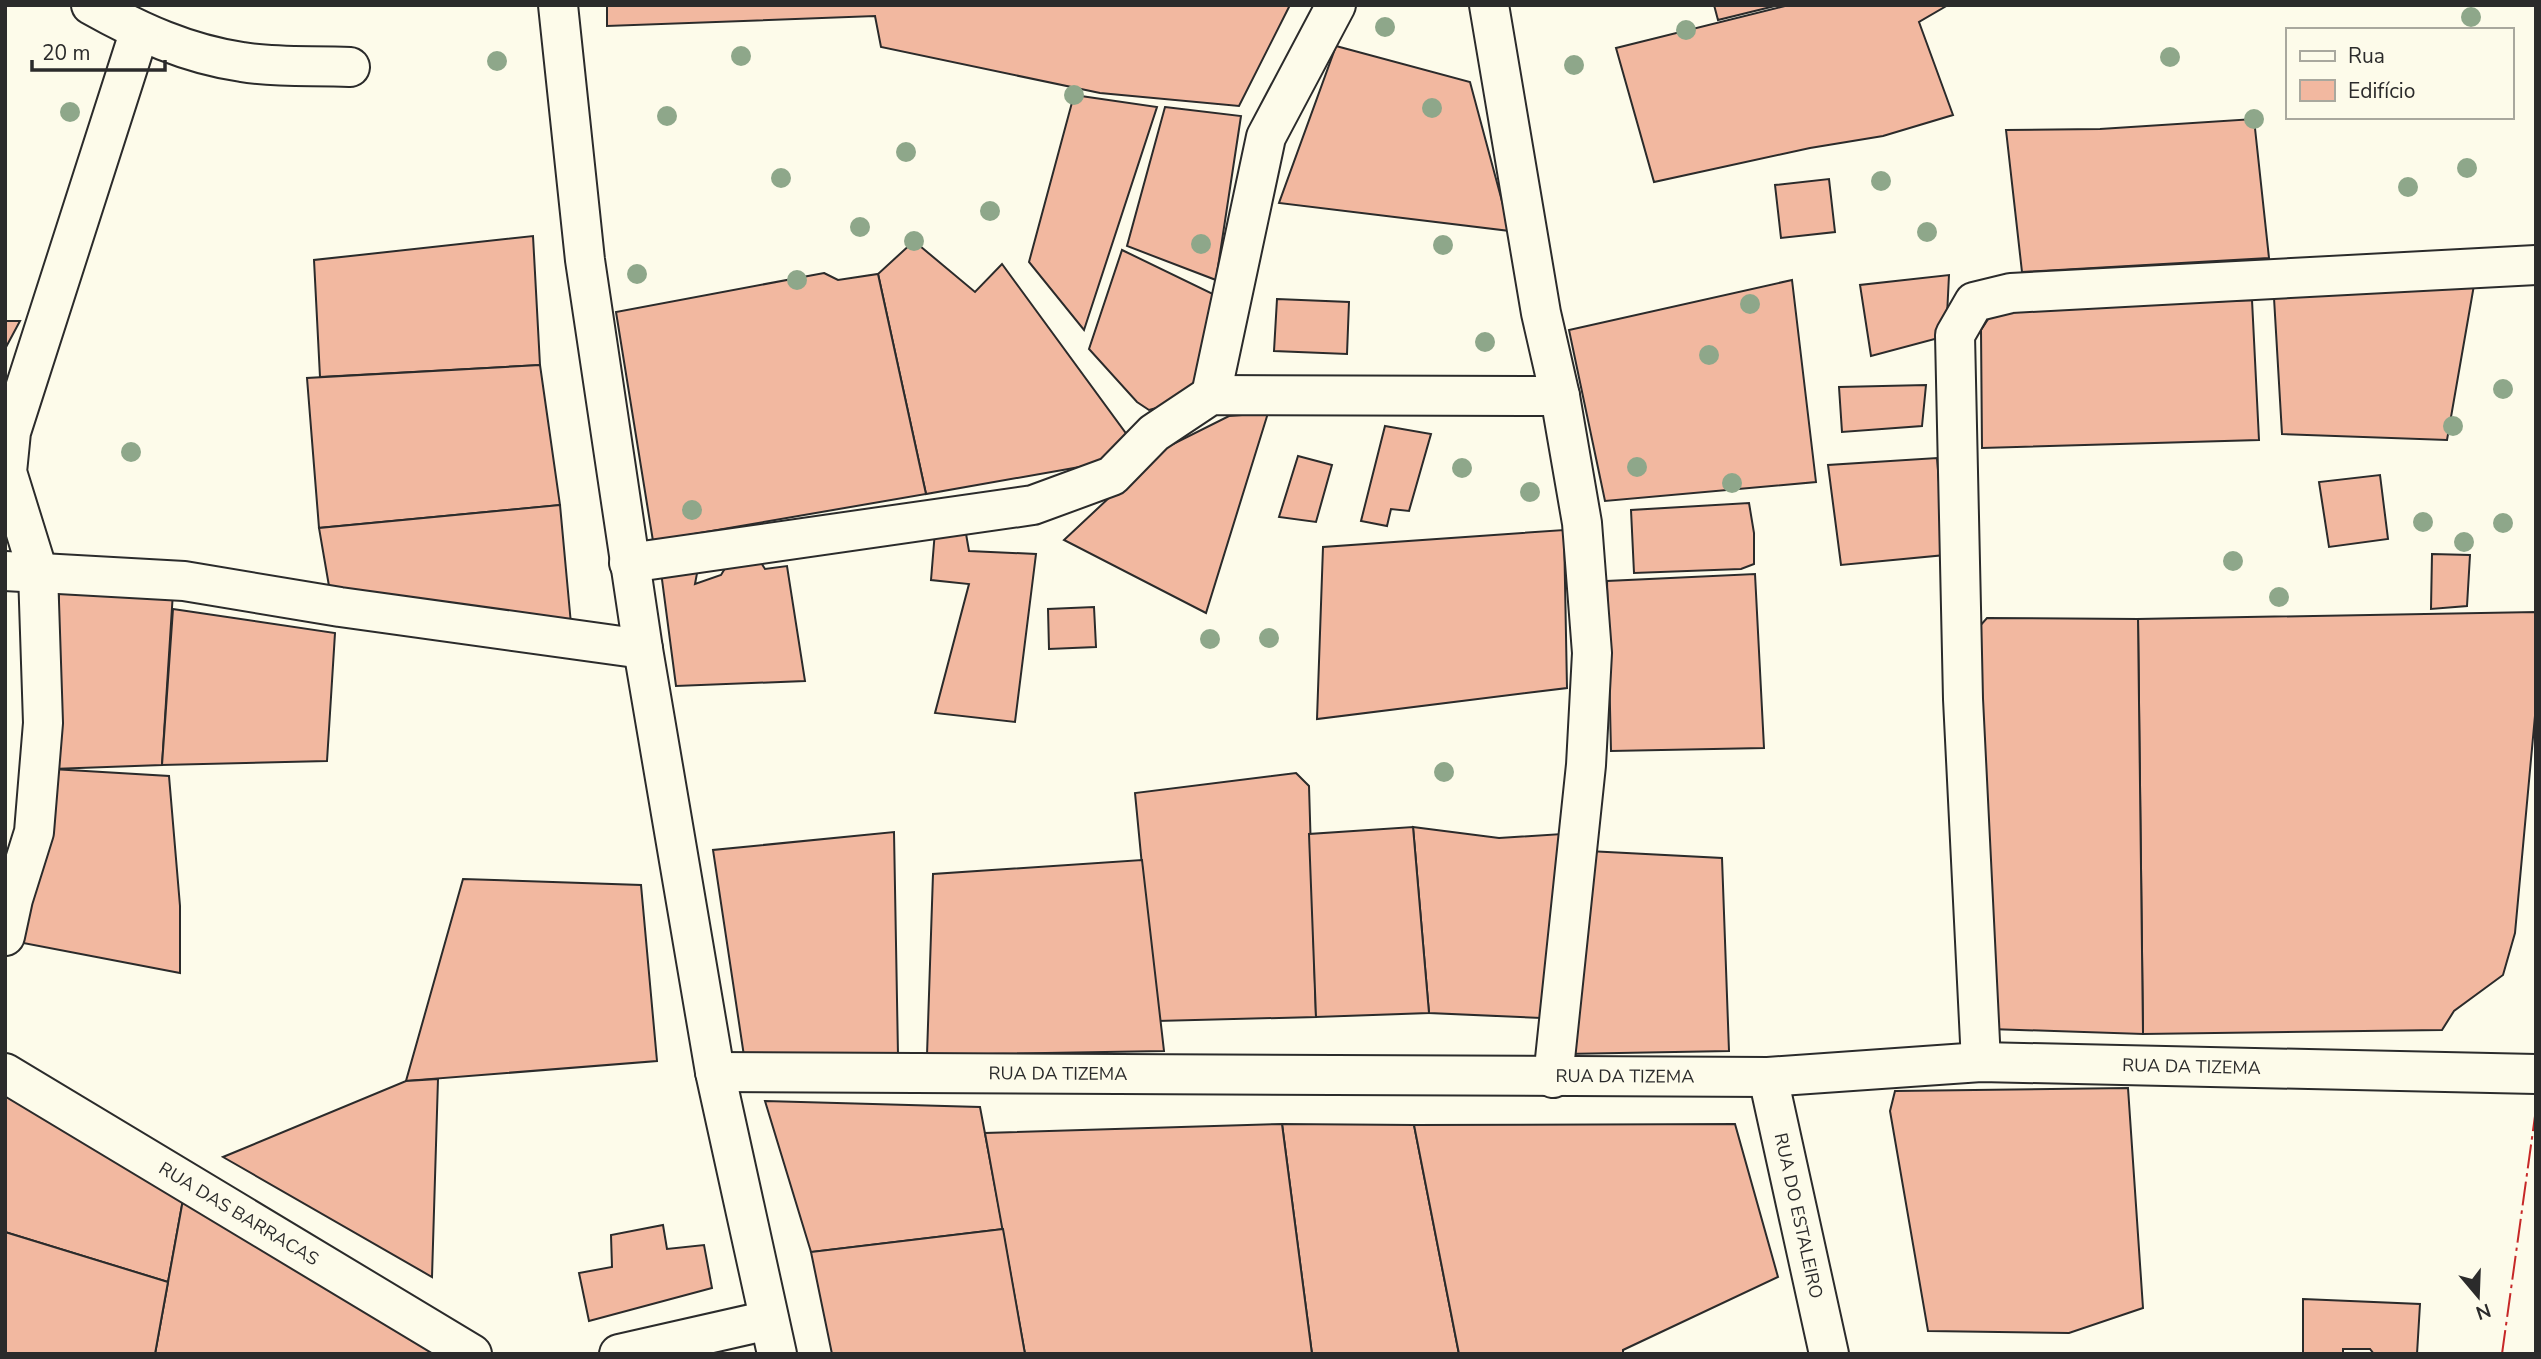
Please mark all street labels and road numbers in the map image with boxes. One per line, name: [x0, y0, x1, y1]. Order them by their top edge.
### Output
street label: RUA DA TIZEMA: [2122, 1053, 2261, 1080]
street label: RUA DA TIZEMA: [989, 1061, 1127, 1086]
street label: RUA DA TIZEMA: [1556, 1064, 1694, 1089]
street label: RUA DO ESTALEIRO: [1769, 1131, 1828, 1301]
street label: RUA DAS BARRACAS: [155, 1156, 323, 1271]

